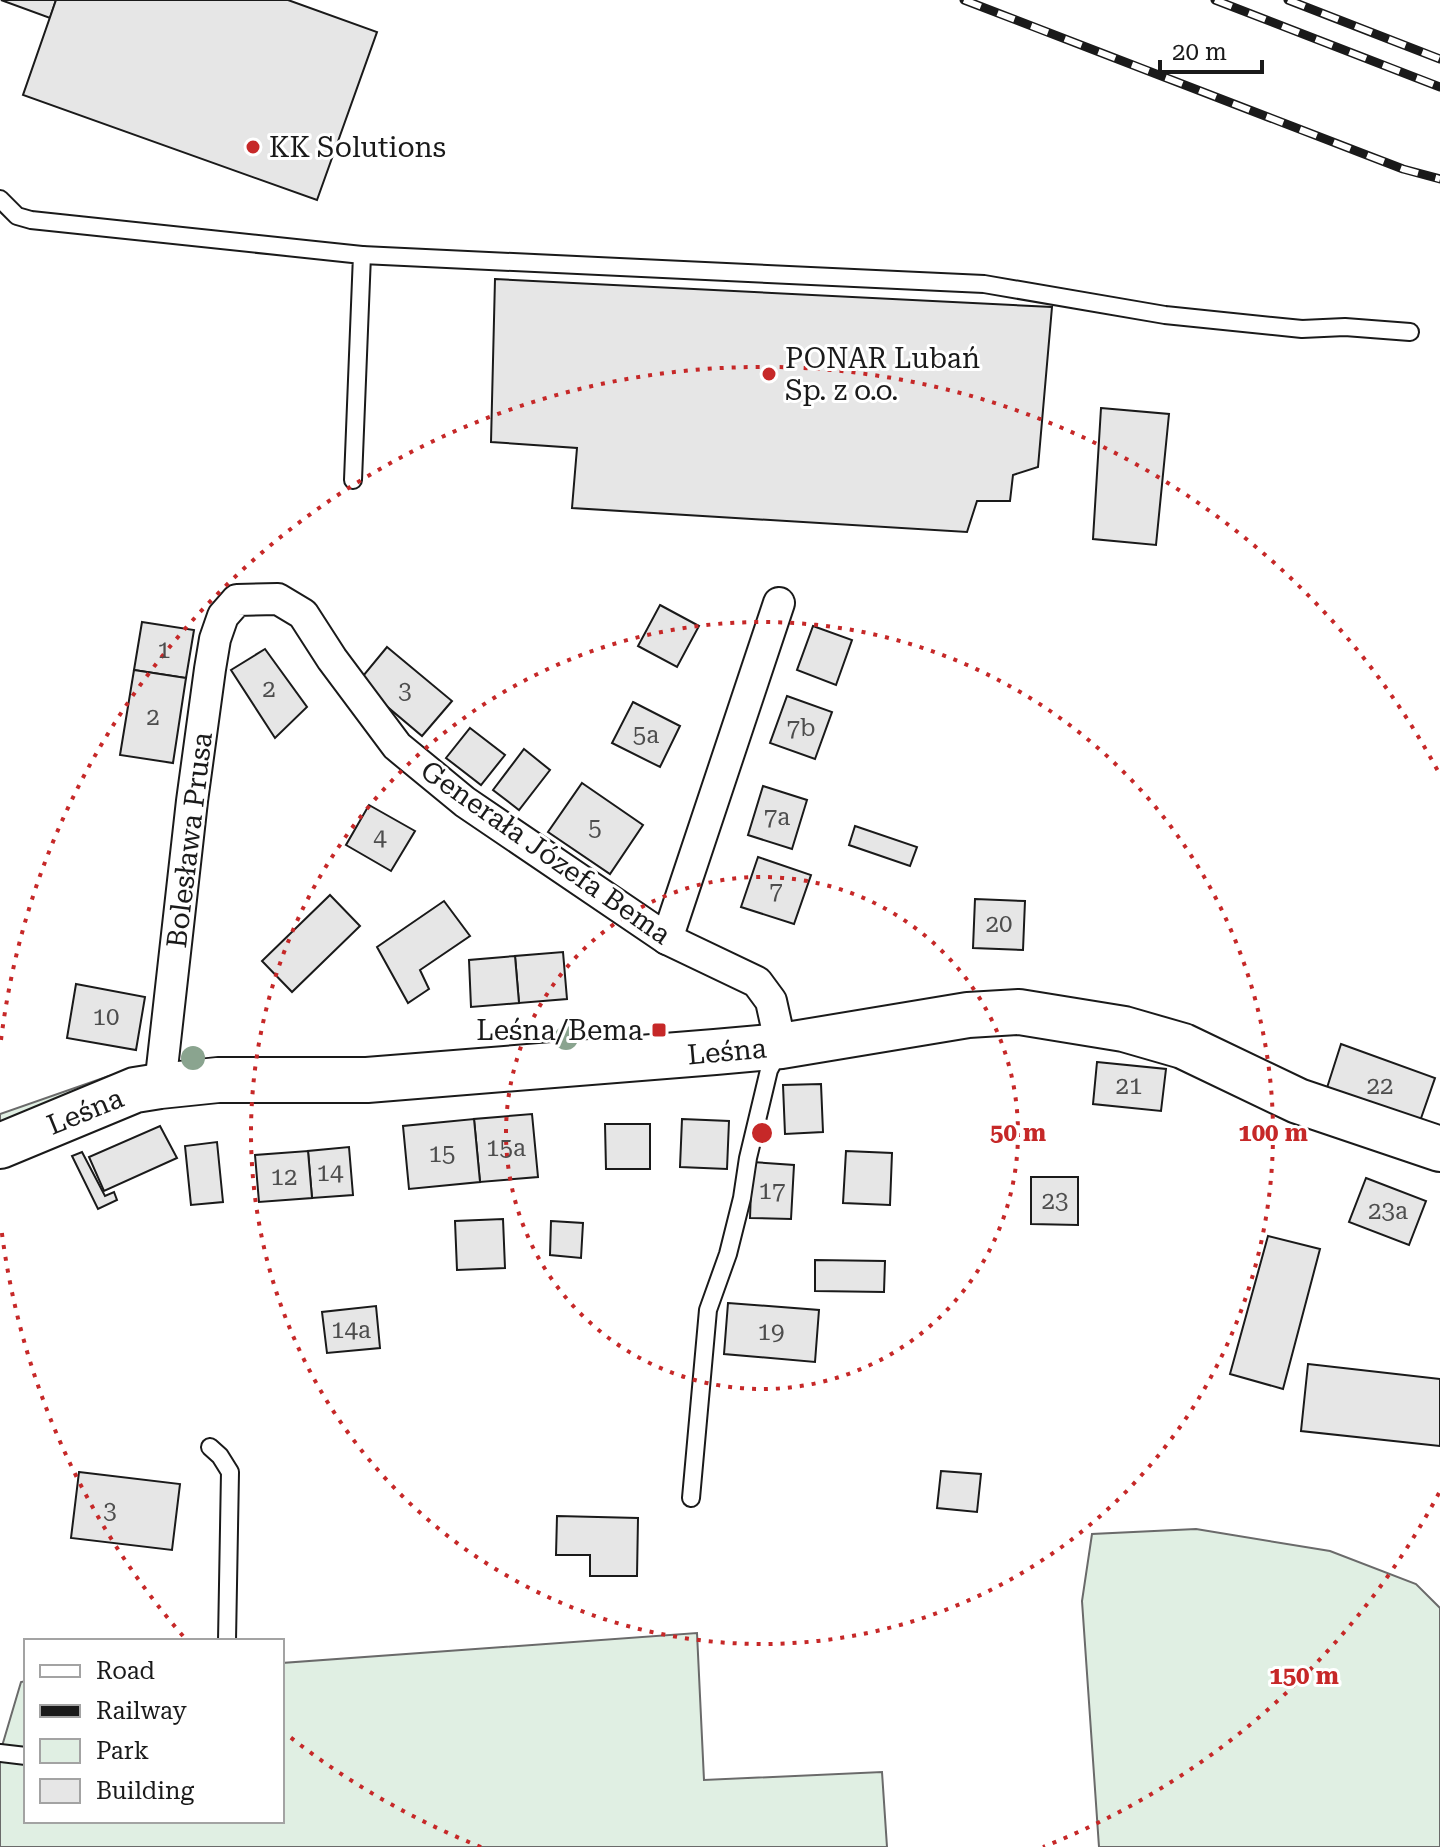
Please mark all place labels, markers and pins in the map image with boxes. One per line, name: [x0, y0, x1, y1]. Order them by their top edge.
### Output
place label: KK Solutions: [269, 131, 446, 164]
marker: KK Solutions: [244, 138, 262, 156]
place label: PONAR Lubań Sp. z o.o.: [785, 342, 980, 407]
marker: PONAR Lubań Sp. z o.o.: [760, 365, 778, 383]
place label: Leśna/Bema: [476, 1014, 643, 1047]
marker: Leśna/Bema: [650, 1021, 668, 1039]
centre of rings: [748, 1119, 776, 1147]

